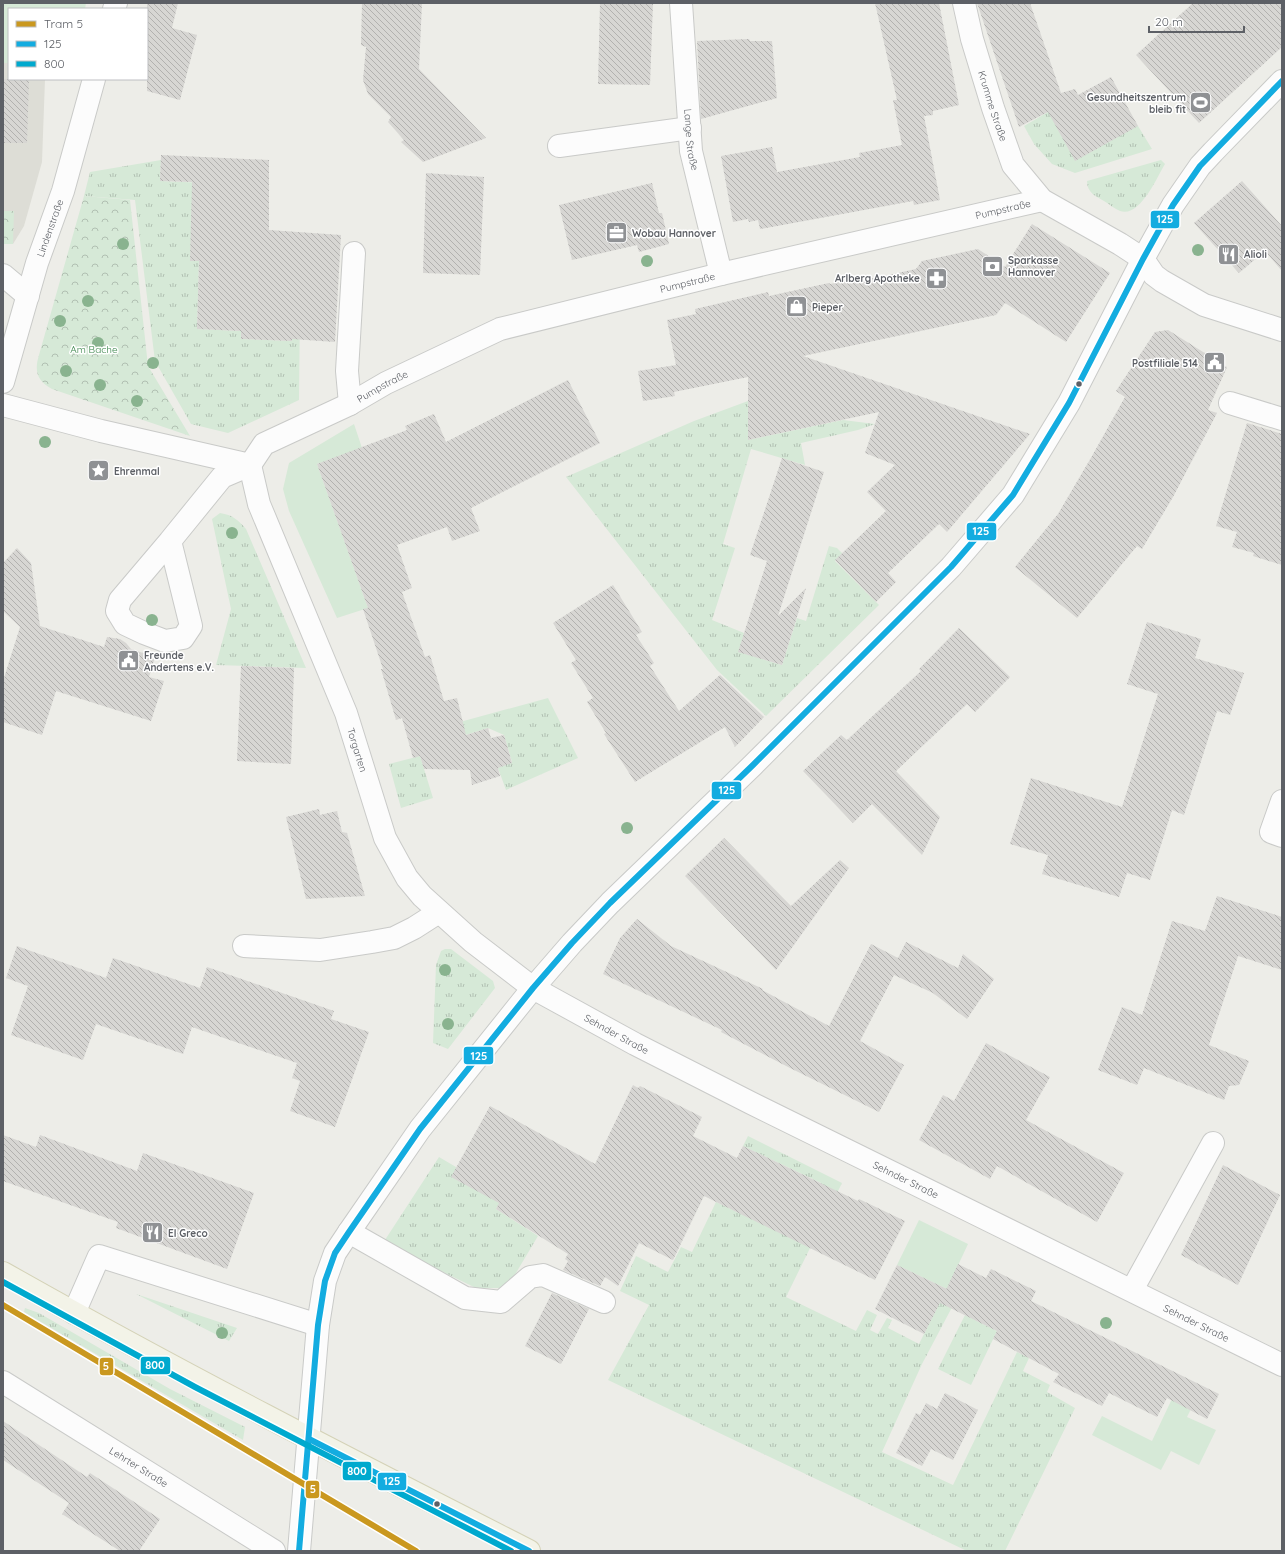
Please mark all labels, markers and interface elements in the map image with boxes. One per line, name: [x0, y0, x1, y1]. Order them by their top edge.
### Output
legend: [8, 8, 148, 80]
scale bar: [1149, 8, 1244, 34]
text: 20 m: [1155, 14, 1183, 29]
text: Tram 5: [44, 16, 83, 31]
text: 125: [44, 36, 62, 51]
text: 800: [44, 56, 65, 71]
street label: Krumme Straße: [976, 69, 1011, 143]
sports icon: Gesundheitszentrum bleib fit: [1188, 90, 1214, 116]
place label: Gesundheitszentrum bleib fit: [1087, 91, 1186, 116]
street label: Lange Straße: [682, 108, 702, 172]
street label: Pumpstraße: [974, 196, 1032, 222]
street label: Lindenstraße: [33, 197, 66, 259]
line badge: 125: [1150, 210, 1180, 229]
text: 125: [1157, 212, 1173, 226]
office icon: Wobau Hannover: [603, 220, 629, 246]
place label: Wobau Hannover: [632, 227, 717, 240]
restaurant icon: Alioli: [1216, 241, 1242, 267]
place label: Alioli: [1244, 248, 1267, 261]
bank icon: Sparkasse Hannover: [980, 253, 1006, 279]
place label: Sparkasse Hannover: [1008, 254, 1058, 279]
pharmacy icon: Arlberg Apotheke: [923, 265, 949, 291]
street label: Pumpstraße: [658, 269, 717, 295]
place label: Arlberg Apotheke: [835, 272, 920, 285]
shop icon: Pieper: [784, 294, 810, 320]
place label: Pieper: [812, 301, 843, 314]
park label: Am Bache: [70, 343, 118, 356]
public building icon: Postfiliale 514: [1201, 350, 1227, 376]
place label: Postfiliale 514: [1132, 357, 1198, 370]
street label: Pumpstraße: [354, 367, 410, 405]
unlabelled marker: [1074, 379, 1084, 389]
place icon: Ehrenmal: [85, 458, 111, 484]
place label: Ehrenmal: [114, 465, 160, 478]
line badge: 125: [966, 522, 997, 541]
text: 125: [973, 524, 989, 538]
public building icon: Freunde Andertens e.V.: [115, 648, 141, 674]
place label: Freunde Andertens e.V.: [144, 649, 214, 674]
street label: Torgarten: [345, 726, 370, 773]
line badge: 125: [711, 781, 742, 800]
text: 125: [719, 783, 735, 797]
street label: Sehnder Straße: [582, 1011, 651, 1057]
line badge: 125: [463, 1046, 494, 1065]
text: 125: [471, 1049, 487, 1063]
street label: Sehnder Straße: [871, 1158, 941, 1201]
restaurant icon: El Greco: [140, 1220, 166, 1246]
place label: El Greco: [168, 1227, 208, 1240]
street label: Sehnder Straße: [1162, 1301, 1232, 1345]
line badge: 800: [140, 1356, 171, 1375]
line badge: 5: [99, 1357, 114, 1376]
text: 800: [145, 1358, 165, 1372]
text: 5: [103, 1359, 109, 1373]
street label: Lehrter Straße: [107, 1444, 171, 1490]
line badge: 800: [342, 1461, 372, 1481]
text: 800: [347, 1464, 367, 1478]
line badge: 125: [377, 1472, 407, 1491]
text: 125: [384, 1474, 400, 1488]
line badge: 5: [305, 1480, 320, 1499]
text: 5: [310, 1482, 316, 1496]
unlabelled marker: [432, 1499, 442, 1509]

